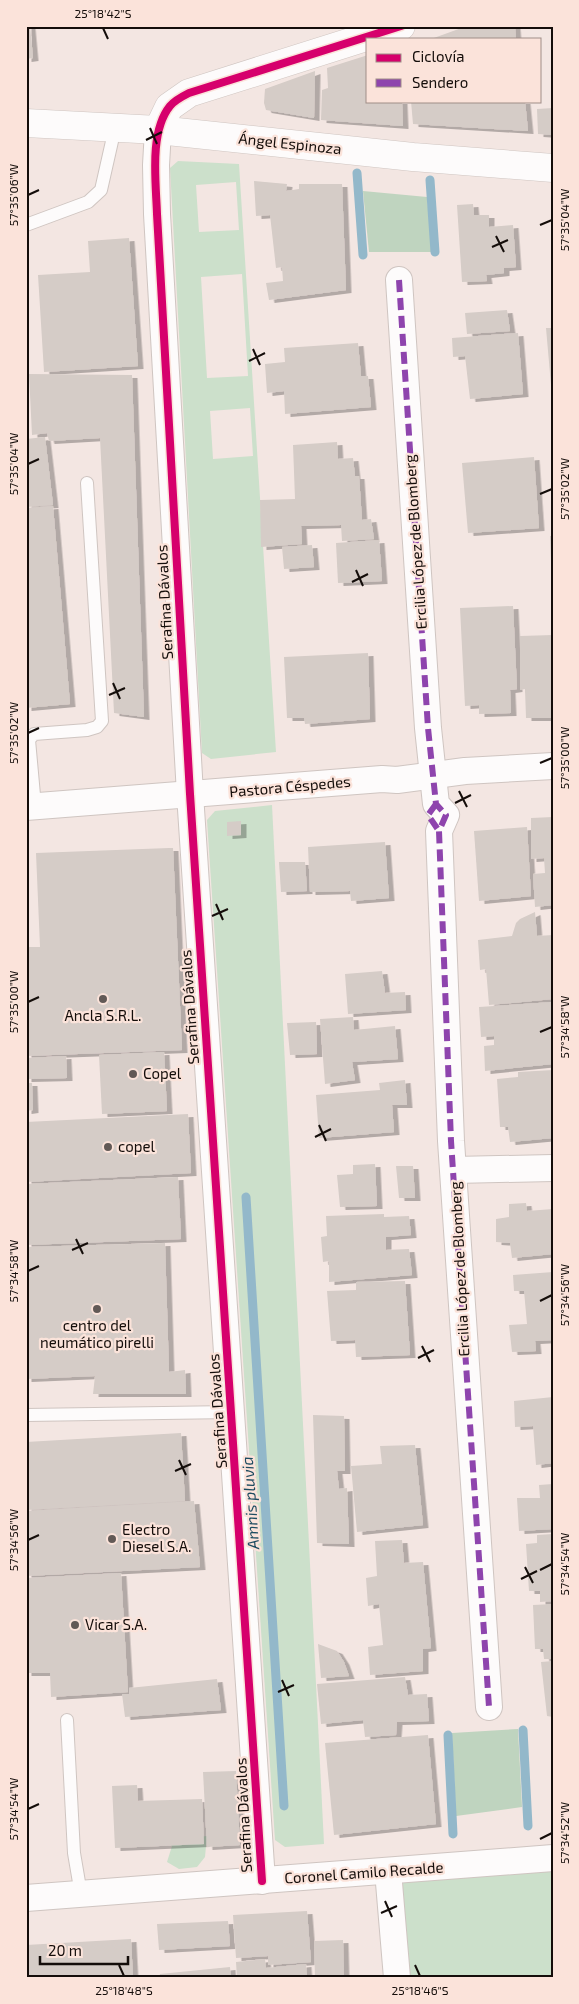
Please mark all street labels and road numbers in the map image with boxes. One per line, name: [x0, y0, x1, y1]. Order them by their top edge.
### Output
street label: Ángel Espinoza: [238, 129, 342, 157]
street label: Ercilia López de Blomberg: [400, 453, 430, 630]
street label: Serafina Dávalos: [152, 544, 176, 660]
street label: Pastora Céspedes: [228, 772, 351, 800]
street label: Serafina Dávalos: [176, 949, 202, 1065]
street label: Ercilia López de Blomberg: [445, 1180, 473, 1357]
street label: Serafina Dávalos: [204, 1353, 230, 1469]
street label: Serafina Dávalos: [231, 1757, 255, 1873]
street label: Coronel Camilo Recalde: [284, 1857, 444, 1887]

